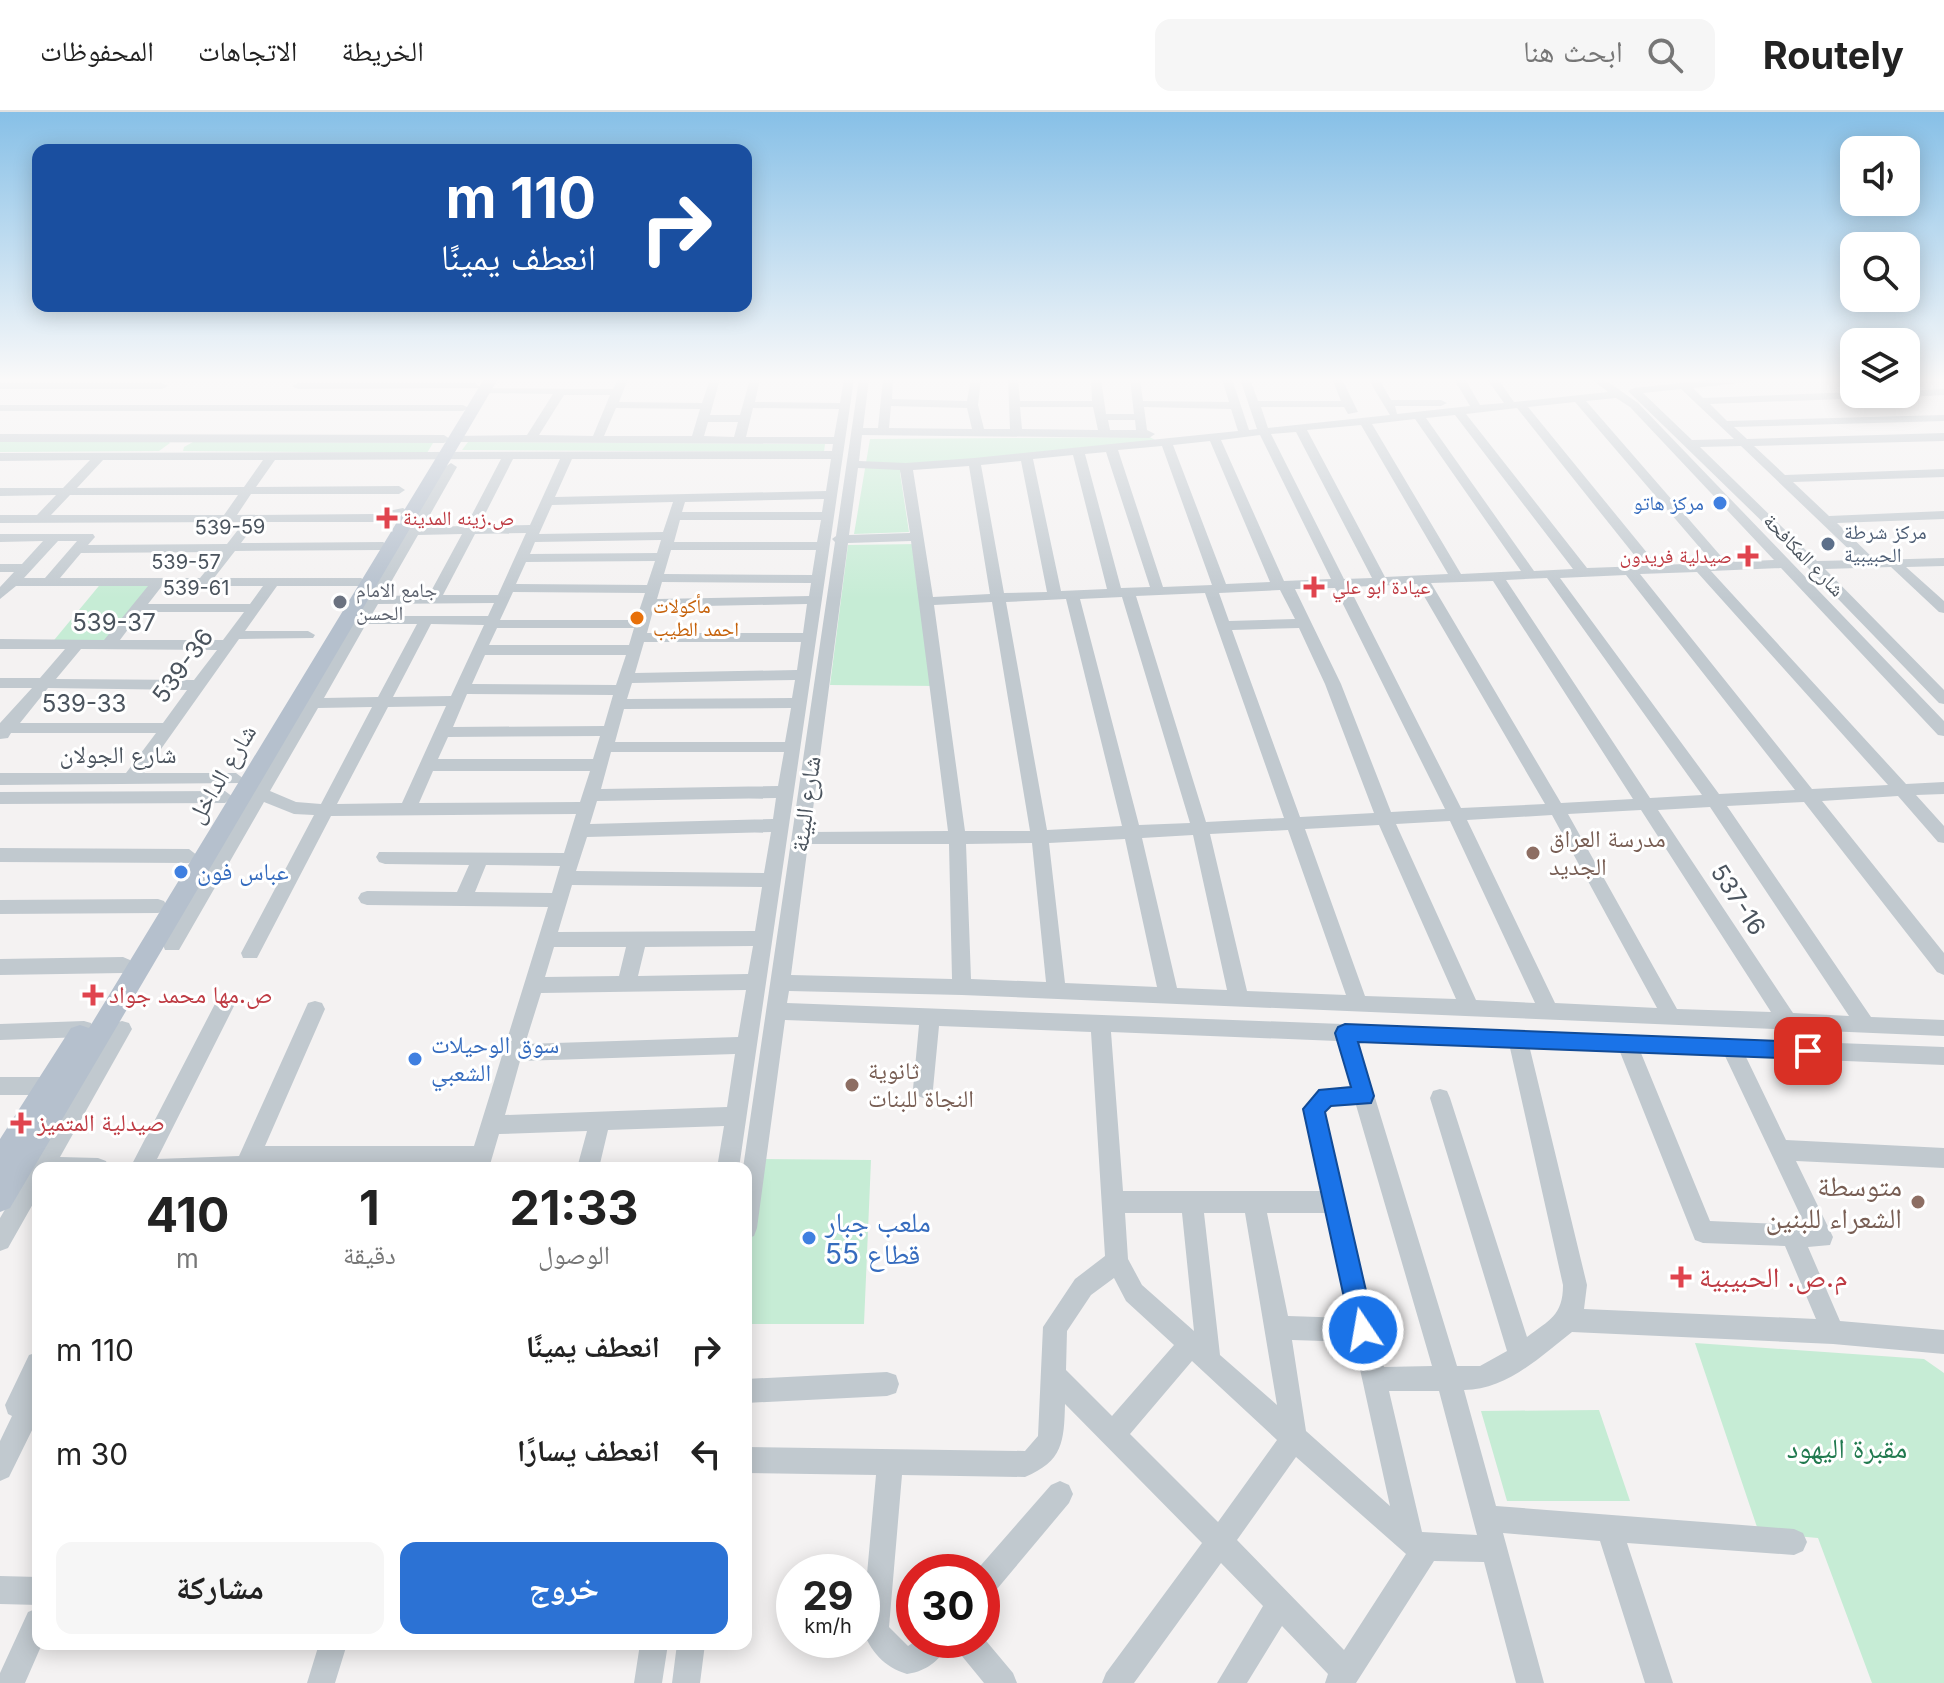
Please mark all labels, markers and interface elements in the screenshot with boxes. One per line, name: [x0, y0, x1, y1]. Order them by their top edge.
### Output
search box: [1155, 19, 1715, 91]
text: Routely: [1763, 32, 1904, 78]
text: ابحث هنا: [1523, 33, 1623, 69]
icon: search: [1643, 33, 1687, 77]
text: المحفوظات: [40, 34, 154, 68]
text: الاتجاهات: [198, 34, 297, 68]
text: الخريطة: [341, 34, 424, 68]
map controls: [1840, 136, 1920, 408]
button: sound: [1840, 136, 1920, 216]
text: 110 m: [446, 164, 596, 232]
icon: right: [624, 176, 728, 280]
button: search: [1840, 232, 1920, 312]
text: انعطف يمينًا: [441, 235, 596, 279]
button: layers: [1840, 328, 1920, 408]
place label: مركز هاتو: [1633, 491, 1704, 515]
marker: مركز هاتو: [1711, 494, 1729, 512]
place label: ص.زينه المدينة: [403, 506, 514, 530]
marker: ص.زينه المدينة: [378, 509, 396, 527]
street label: شارع المكافحة: [1758, 509, 1849, 602]
street label: 539-59: [194, 514, 266, 540]
place label: مركز شرطة الحبيبية: [1844, 520, 1927, 567]
marker: مركز شرطة الحبيبية: [1819, 535, 1837, 553]
place label: صيدلية فريدون: [1620, 544, 1732, 568]
marker: صيدلية فريدون: [1739, 547, 1757, 565]
street label: 539-57: [151, 550, 221, 574]
place label: عيادة ابو علي: [1332, 575, 1430, 603]
street label: 539-61: [163, 576, 229, 600]
marker: عيادة ابو علي: [1303, 576, 1325, 598]
place label: جامع الامام الحسن: [356, 578, 437, 625]
marker: جامع الامام الحسن: [331, 593, 349, 611]
place label: مأكولات احمد الطيب: [653, 594, 739, 641]
street label: 539-37: [72, 608, 156, 637]
marker: مأكولات احمد الطيب: [628, 609, 646, 627]
street label: 539-36: [146, 623, 219, 709]
street label: 539-33: [42, 689, 126, 718]
street label: شارع الداخل: [181, 719, 263, 829]
street label: شارع الجولان: [60, 740, 176, 770]
street label: شارع البيئة: [784, 754, 828, 854]
place label: مدرسة العراق الجديد: [1549, 824, 1666, 881]
marker: مدرسة العراق الجديد: [1524, 844, 1542, 862]
place label: عباس فون: [197, 857, 289, 886]
street label: 537-16: [1705, 859, 1772, 941]
marker: عباس فون: [172, 863, 190, 881]
place label: ص.مها محمد جواد: [109, 980, 272, 1009]
marker: ص.مها محمد جواد: [84, 986, 102, 1004]
pin: [1774, 1017, 1842, 1085]
icon: arrive: [1786, 1029, 1830, 1073]
place label: سوق الوحيلات الشعبي: [431, 1030, 559, 1092]
marker: سوق الوحيلات الشعبي: [406, 1050, 424, 1068]
place label: ثانوية النجاة للبنات: [868, 1056, 974, 1113]
marker: ثانوية النجاة للبنات: [843, 1076, 861, 1094]
place label: صيدلية المتميز: [36, 1108, 165, 1137]
marker: صيدلية المتميز: [12, 1114, 30, 1132]
place label: متوسطة الشعراء للبنين: [1766, 1169, 1902, 1236]
text: 1: [359, 1178, 380, 1237]
text: 21:33: [509, 1178, 638, 1237]
text: 410: [146, 1185, 229, 1244]
marker: متوسطة الشعراء للبنين: [1909, 1193, 1927, 1211]
place label: ملعب جبار قطاع 55: [824, 1205, 931, 1272]
marker: ملعب جبار قطاع 55: [800, 1229, 818, 1247]
text: دقيقة: [343, 1239, 396, 1270]
text: الوصول: [538, 1239, 610, 1270]
text: m: [176, 1243, 199, 1274]
place label: م.ص. الحبيبية: [1699, 1260, 1848, 1296]
marker: م.ص. الحبيبية: [1670, 1266, 1692, 1288]
position arrow: [1321, 1288, 1405, 1372]
text: انعطف يمينًا: [526, 1328, 660, 1364]
icon: right: [684, 1328, 728, 1372]
text: 110 m: [56, 1332, 134, 1368]
park label: مقبرة اليهود: [1787, 1431, 1907, 1465]
text: انعطف يسارًا: [517, 1432, 660, 1468]
icon: left: [684, 1432, 728, 1476]
text: 30 m: [56, 1436, 128, 1472]
button: مشاركة: [56, 1542, 384, 1634]
button: خروج: [400, 1542, 728, 1634]
speed limit sign: 30: [896, 1554, 1000, 1658]
text: 29: [802, 1571, 854, 1620]
text: km/h: [804, 1614, 852, 1638]

